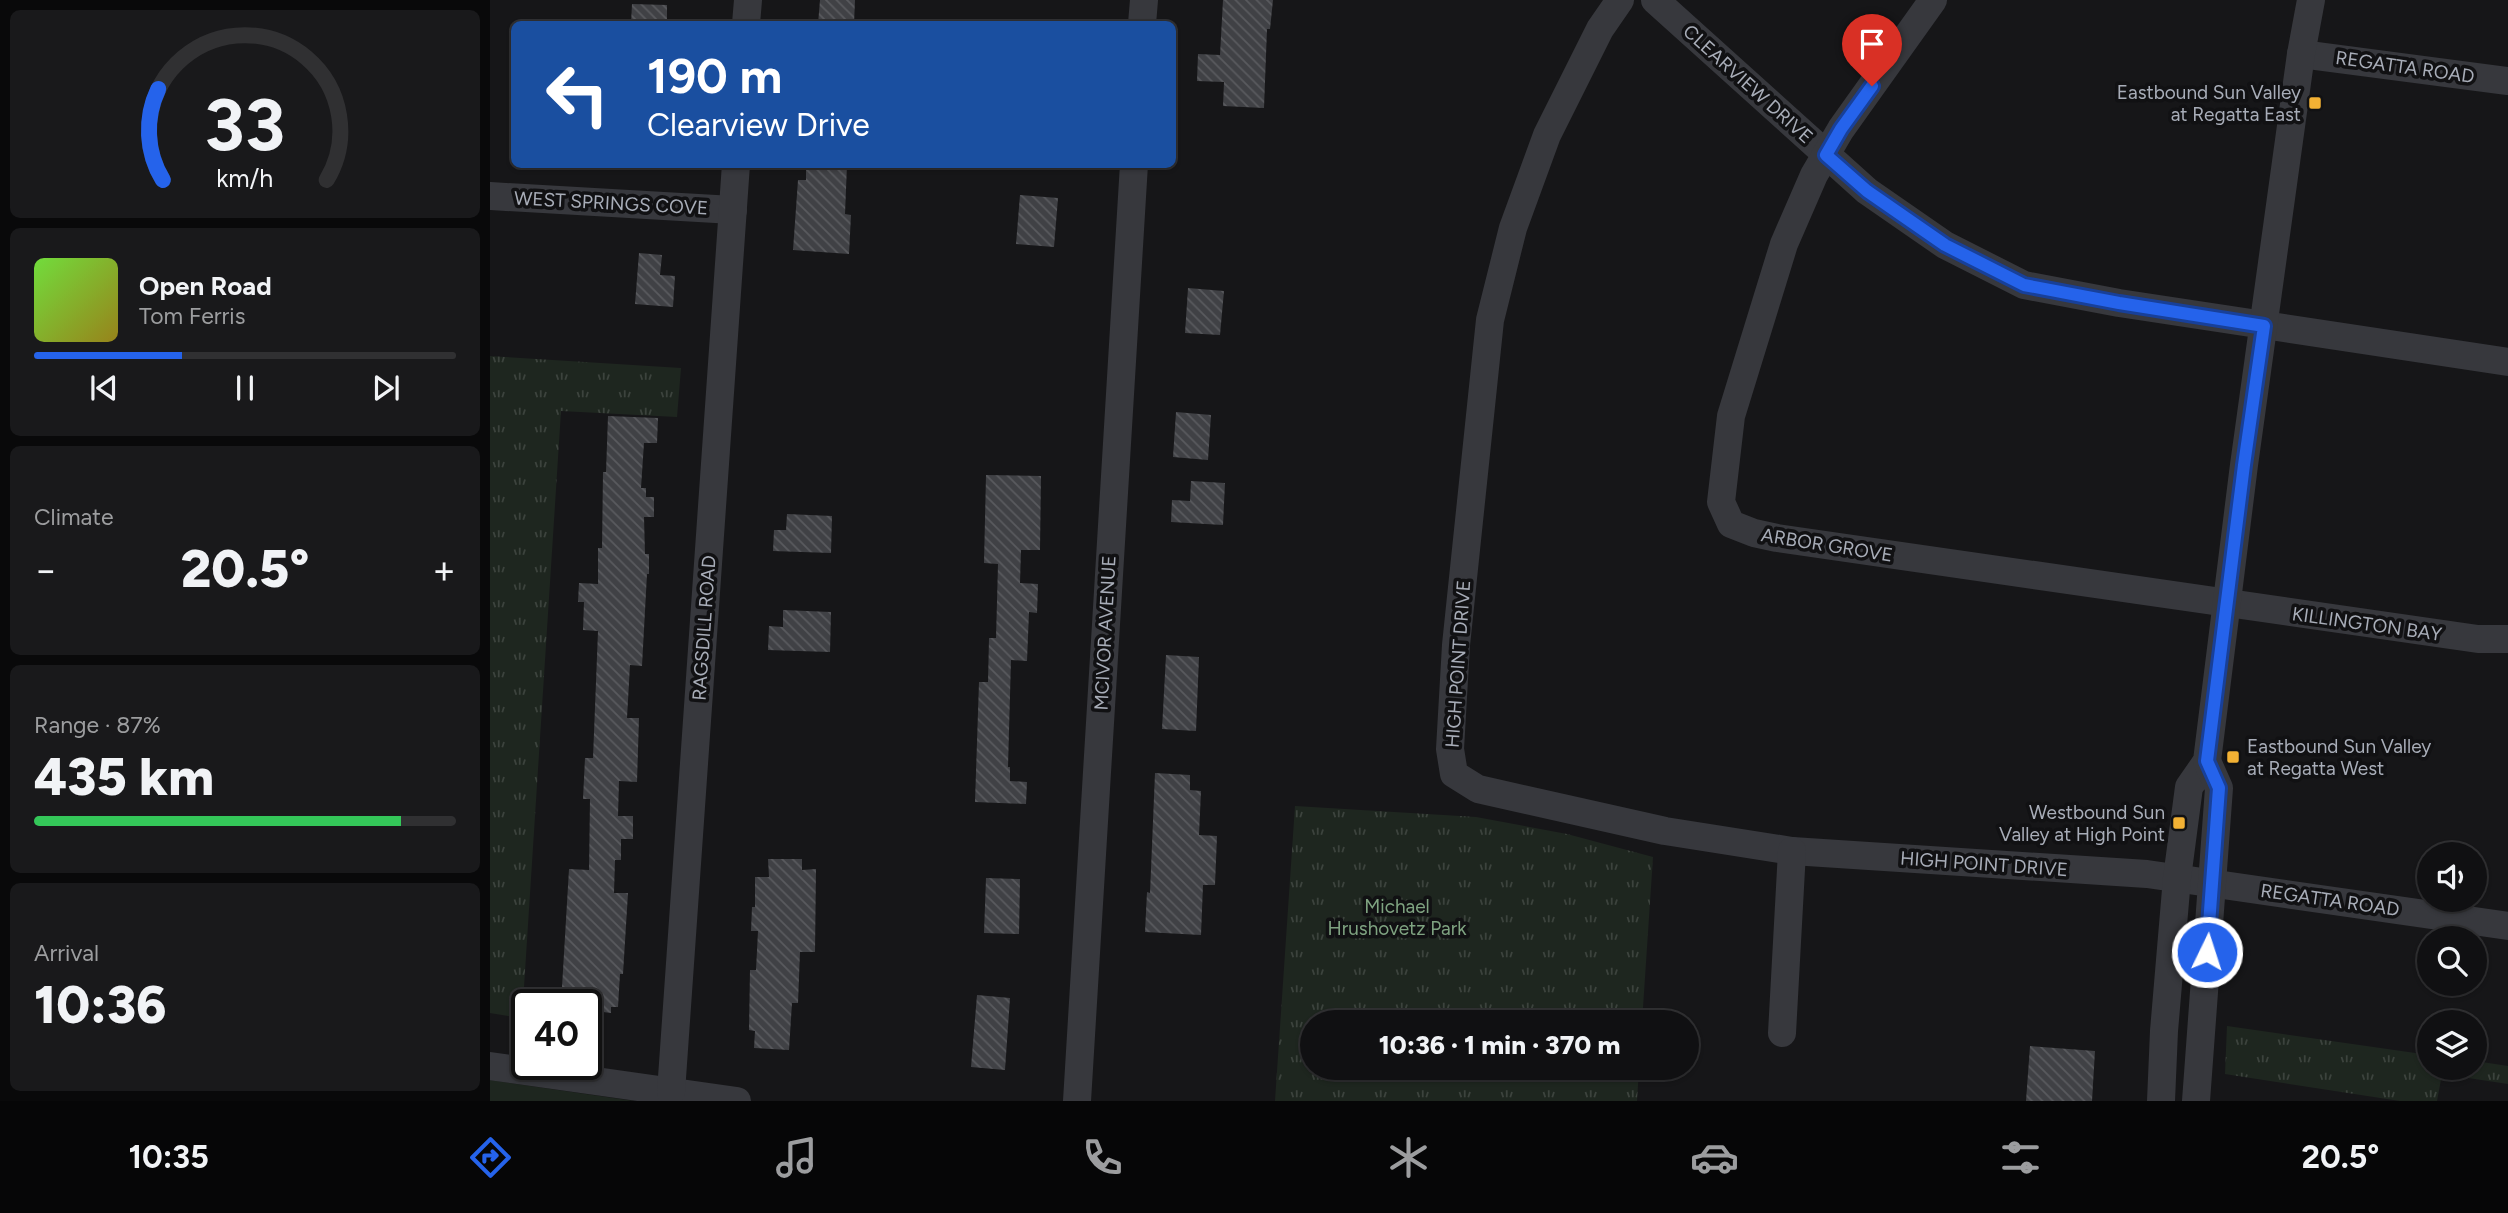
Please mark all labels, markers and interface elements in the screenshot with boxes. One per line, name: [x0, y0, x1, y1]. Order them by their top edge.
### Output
pin: [1842, 14, 1902, 86]
street label: CLEARVIEW DRIVE: [1678, 20, 1818, 148]
icon: arrive: [1853, 25, 1891, 63]
text: 190 m: [647, 46, 782, 105]
street label: REGATTA ROAD: [2334, 46, 2476, 88]
icon: left: [532, 49, 623, 140]
text: 33: [205, 81, 285, 168]
place label: Eastbound Sun Valley at Regatta East: [2117, 81, 2301, 126]
marker: Eastbound Sun Valley at Regatta East: [2307, 95, 2323, 111]
text: Clearview Drive: [647, 106, 870, 144]
text: km/h: [216, 163, 274, 193]
street label: WEST SPRINGS COVE: [513, 186, 709, 220]
text: Open Road: [139, 270, 272, 302]
text: Tom Ferris: [139, 302, 245, 330]
icon: previous: [85, 369, 123, 407]
icon: pause: [226, 369, 264, 407]
icon: next: [367, 369, 405, 407]
text: Climate: [34, 503, 113, 531]
street label: ARBOR GROVE: [1760, 523, 1894, 567]
text: 20.5°: [181, 538, 309, 600]
text: −: [34, 547, 58, 593]
text: +: [432, 547, 456, 593]
street label: RAGSDILL ROAD: [687, 555, 721, 701]
street label: MCIVOR AVENUE: [1089, 555, 1121, 711]
street label: HIGH POINT DRIVE: [1441, 579, 1475, 749]
street label: KILLINGTON BAY: [2291, 602, 2444, 646]
text: Range · 87%: [34, 711, 161, 739]
place label: Eastbound Sun Valley at Regatta West: [2247, 735, 2431, 780]
text: 435 km: [34, 746, 214, 808]
marker: Eastbound Sun Valley at Regatta West: [2225, 749, 2241, 765]
place label: Westbound Sun Valley at High Point: [1999, 801, 2165, 846]
marker: Westbound Sun Valley at High Point: [2171, 815, 2187, 831]
map controls: [2417, 842, 2487, 1080]
button: sound: [2417, 842, 2487, 912]
street label: HIGH POINT DRIVE: [1899, 847, 2069, 881]
street label: REGATTA ROAD: [2259, 879, 2401, 921]
park label: Michael Hrushovetz Park: [1328, 895, 1467, 940]
position arrow: [2170, 915, 2244, 989]
button: search: [2417, 926, 2487, 996]
text: Arrival: [34, 939, 99, 967]
text: 10:36: [34, 974, 167, 1036]
speed limit sign: 40: [511, 989, 602, 1080]
button: layers: [2417, 1010, 2487, 1080]
text: 10:36 · 1 min · 370 m: [1379, 1029, 1620, 1061]
icon: directions: [466, 1133, 515, 1182]
icon: music: [772, 1133, 821, 1182]
icon: phone: [1078, 1133, 1127, 1182]
icon: climate: [1384, 1133, 1433, 1182]
icon: car: [1690, 1133, 1739, 1182]
icon: filters: [1996, 1133, 2045, 1182]
text: 10:35: [128, 1138, 209, 1176]
text: 20.5°: [2302, 1138, 2379, 1176]

